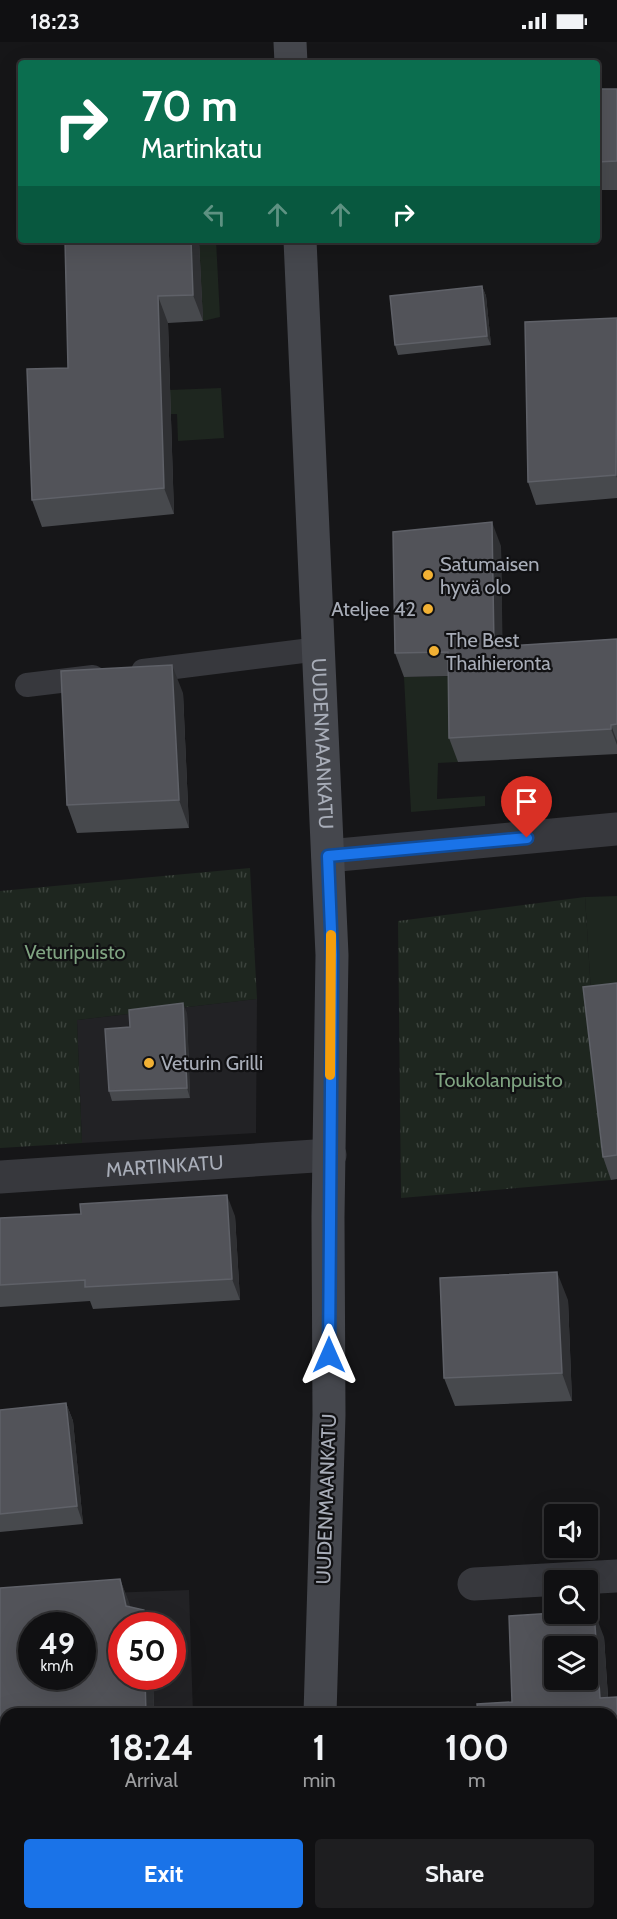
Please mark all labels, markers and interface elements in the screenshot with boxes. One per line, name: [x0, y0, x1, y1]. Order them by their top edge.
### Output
text: 18:23: [30, 8, 80, 35]
text: 70 m: [141, 80, 238, 132]
icon: right: [42, 84, 120, 162]
text: Martinkatu: [141, 132, 262, 165]
icon: left: [198, 198, 231, 231]
icon: ahead: [261, 198, 294, 231]
icon: ahead: [324, 198, 357, 231]
icon: right: [387, 198, 420, 231]
place label: Satumaisen hyvä olo: [440, 552, 539, 599]
marker: Satumaisen hyvä olo: [421, 568, 435, 582]
place label: Ateljee 42: [331, 597, 416, 621]
marker: Ateljee 42: [421, 602, 435, 616]
place label: The Best Thaihieronta: [446, 628, 551, 675]
marker: The Best Thaihieronta: [427, 644, 441, 658]
street label: UUDENMAANKATU: [307, 657, 338, 830]
pin: [501, 776, 552, 838]
icon: arrive: [510, 785, 543, 818]
park label: Veturipuisto: [25, 940, 125, 964]
place label: Veturin Grilli: [161, 1051, 263, 1075]
marker: Veturin Grilli: [142, 1056, 156, 1070]
park label: Toukolanpuisto: [435, 1068, 563, 1092]
street label: MARTINKATU: [105, 1150, 224, 1182]
position arrow: [297, 1323, 361, 1387]
street label: UUDENMAANKATU: [311, 1413, 341, 1585]
map controls: [544, 1504, 598, 1690]
button: sound: [544, 1504, 598, 1558]
button: search: [544, 1570, 598, 1624]
speed limit sign: 50: [108, 1612, 186, 1690]
text: 49: [39, 1625, 75, 1662]
button: layers: [544, 1636, 598, 1690]
text: km/h: [41, 1657, 73, 1675]
text: 18:24: [109, 1725, 194, 1769]
text: 1: [312, 1725, 326, 1769]
text: 100: [445, 1725, 509, 1769]
text: Arrival: [125, 1768, 178, 1792]
text: min: [303, 1768, 336, 1792]
text: m: [468, 1768, 486, 1792]
button: Exit: [24, 1839, 303, 1908]
button: Share: [315, 1839, 594, 1908]

